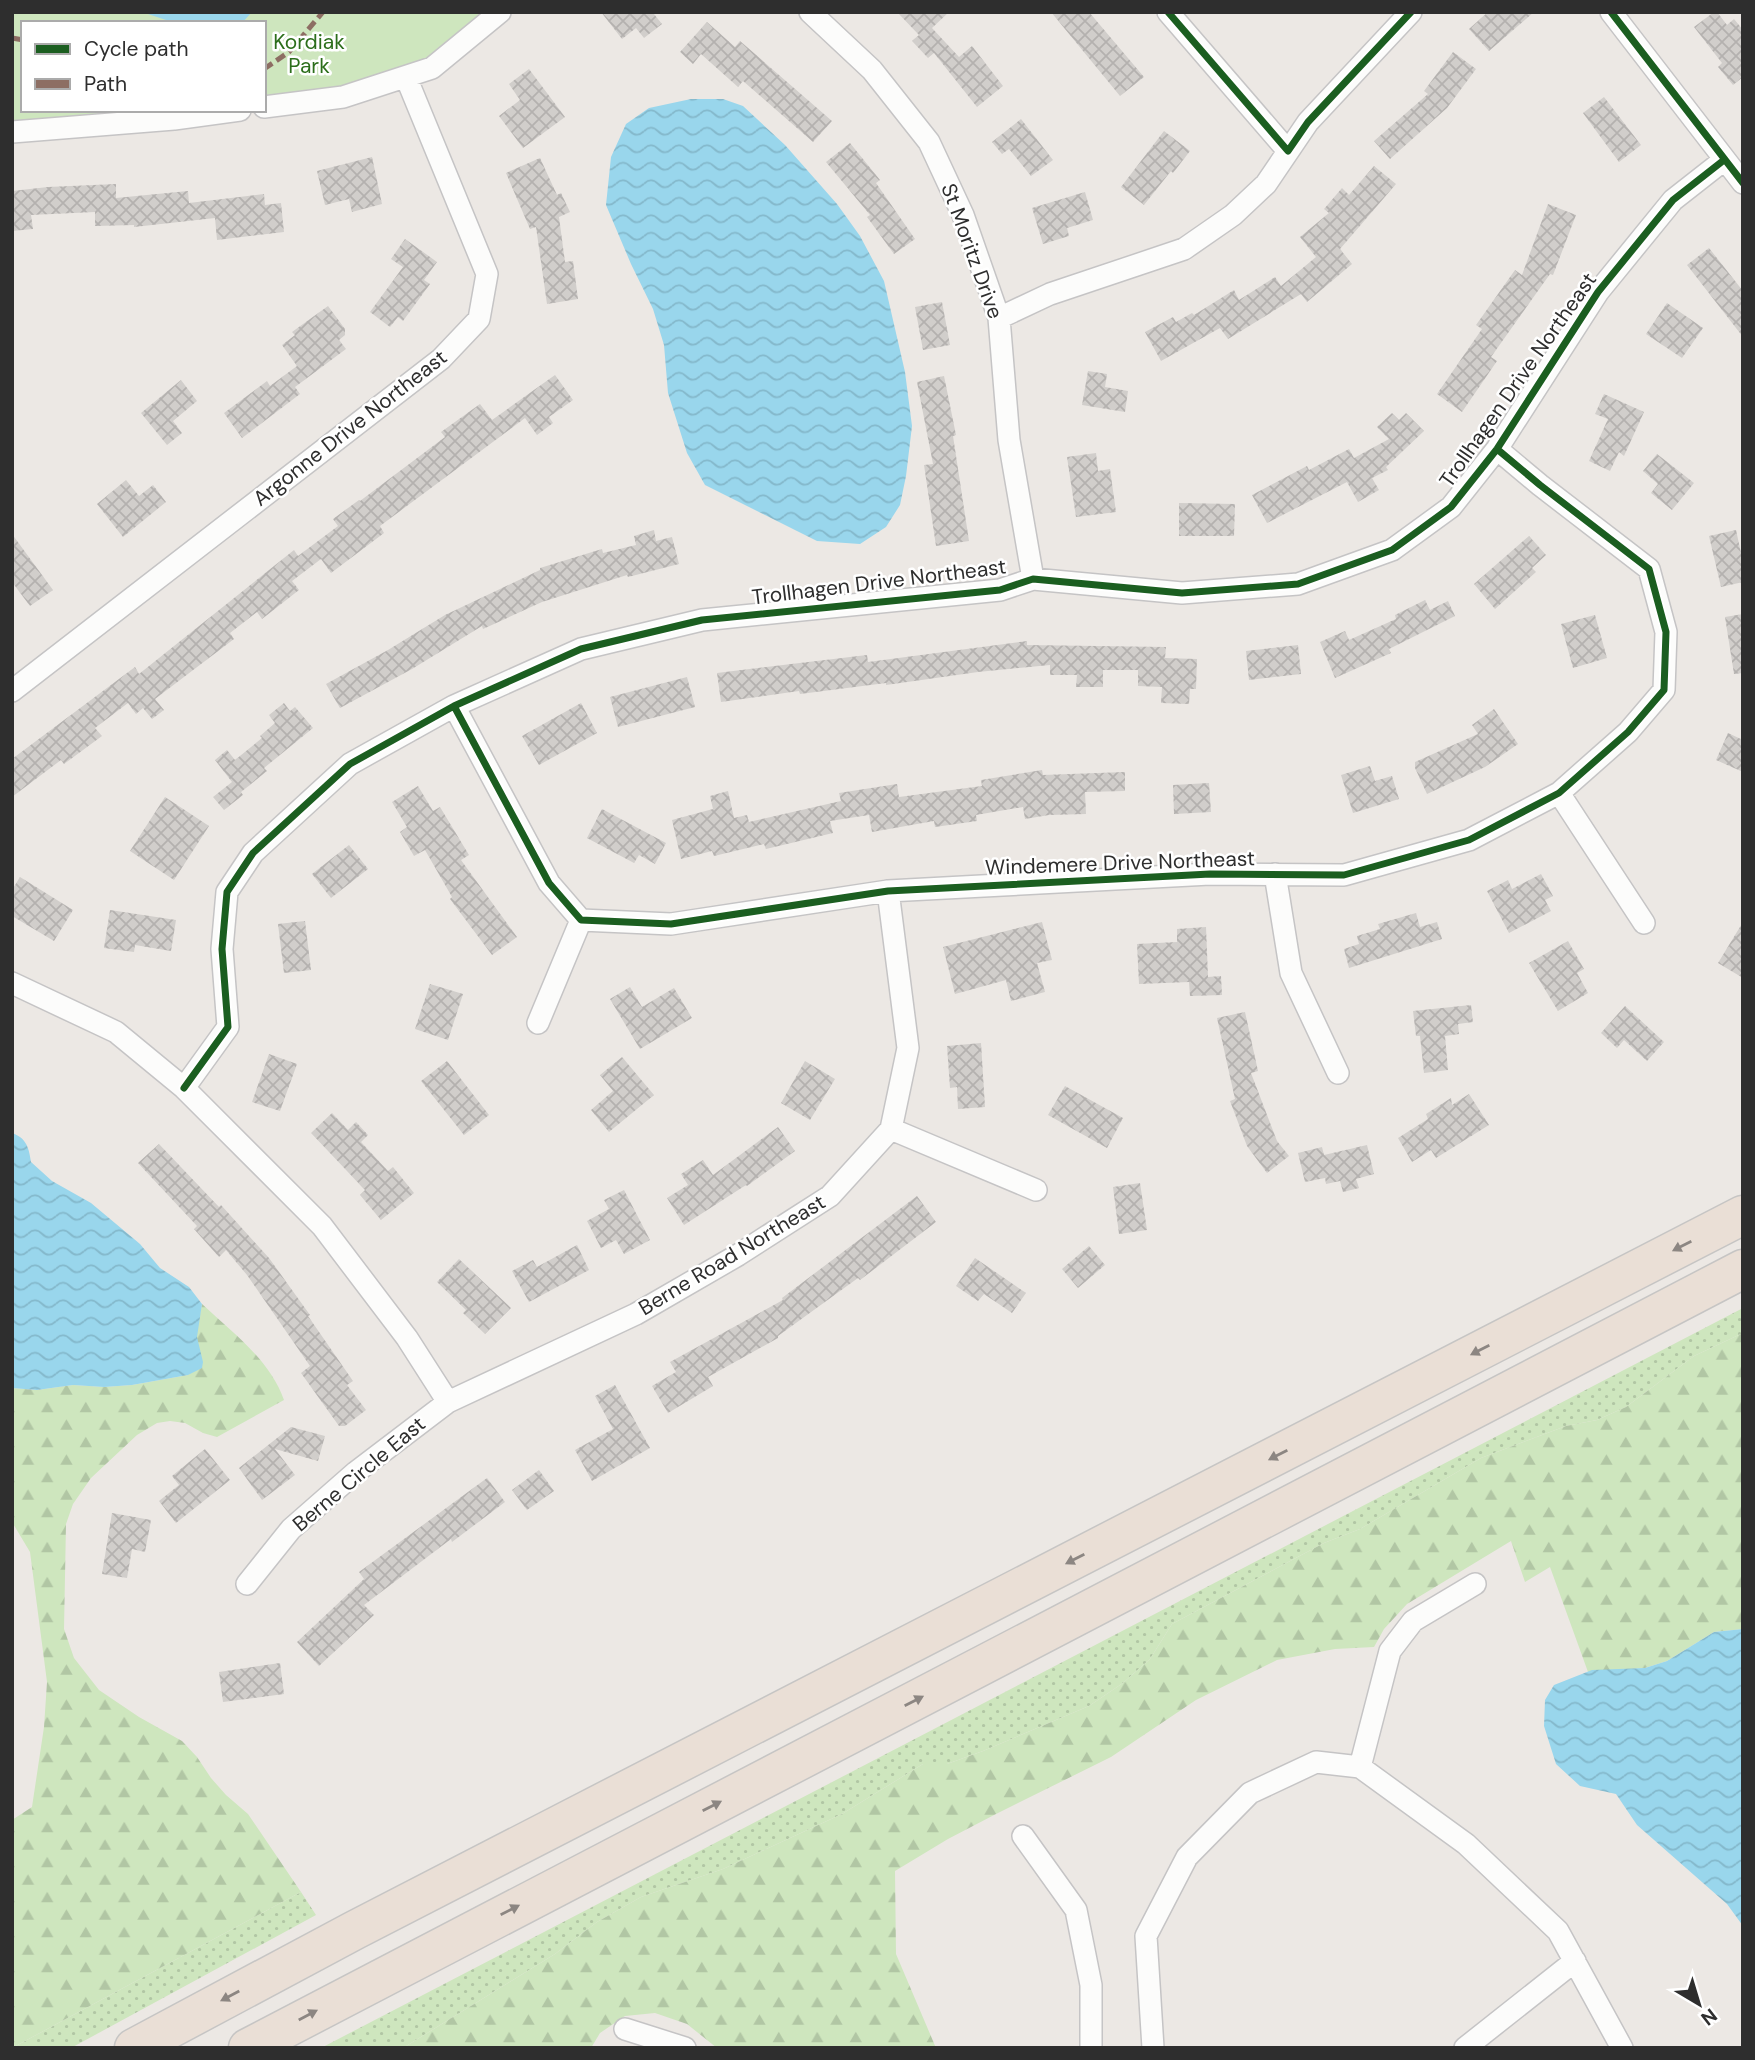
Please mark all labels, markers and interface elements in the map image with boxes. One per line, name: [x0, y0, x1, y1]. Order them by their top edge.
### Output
legend: [21, 21, 266, 112]
park label: Kordiak Park: [273, 28, 345, 80]
text: Cycle path: [84, 35, 189, 63]
text: Path: [84, 70, 127, 98]
street label: St Moritz Drive: [935, 179, 1009, 323]
street label: Trollhagen Drive Northeast: [1433, 267, 1603, 493]
street label: Argonne Drive Northeast: [247, 343, 453, 513]
street label: Trollhagen Drive Northeast: [750, 552, 1008, 612]
street label: Windemere Drive Northeast: [985, 844, 1255, 882]
street label: Berne Road Northeast: [633, 1188, 831, 1322]
one-way arrow: [1672, 1241, 1692, 1252]
one-way arrow: [1470, 1345, 1490, 1356]
street label: Berne Circle East: [287, 1410, 431, 1538]
one-way arrow: [1267, 1448, 1287, 1460]
one-way arrow: [1065, 1553, 1085, 1564]
one-way arrow: [904, 1695, 924, 1707]
one-way arrow: [702, 1800, 722, 1811]
one-way arrow: [500, 1905, 520, 1916]
north arrow: [1664, 1969, 1734, 2039]
one-way arrow: [220, 1990, 240, 2002]
text: N: [1696, 2003, 1722, 2031]
one-way arrow: [298, 2010, 318, 2021]

